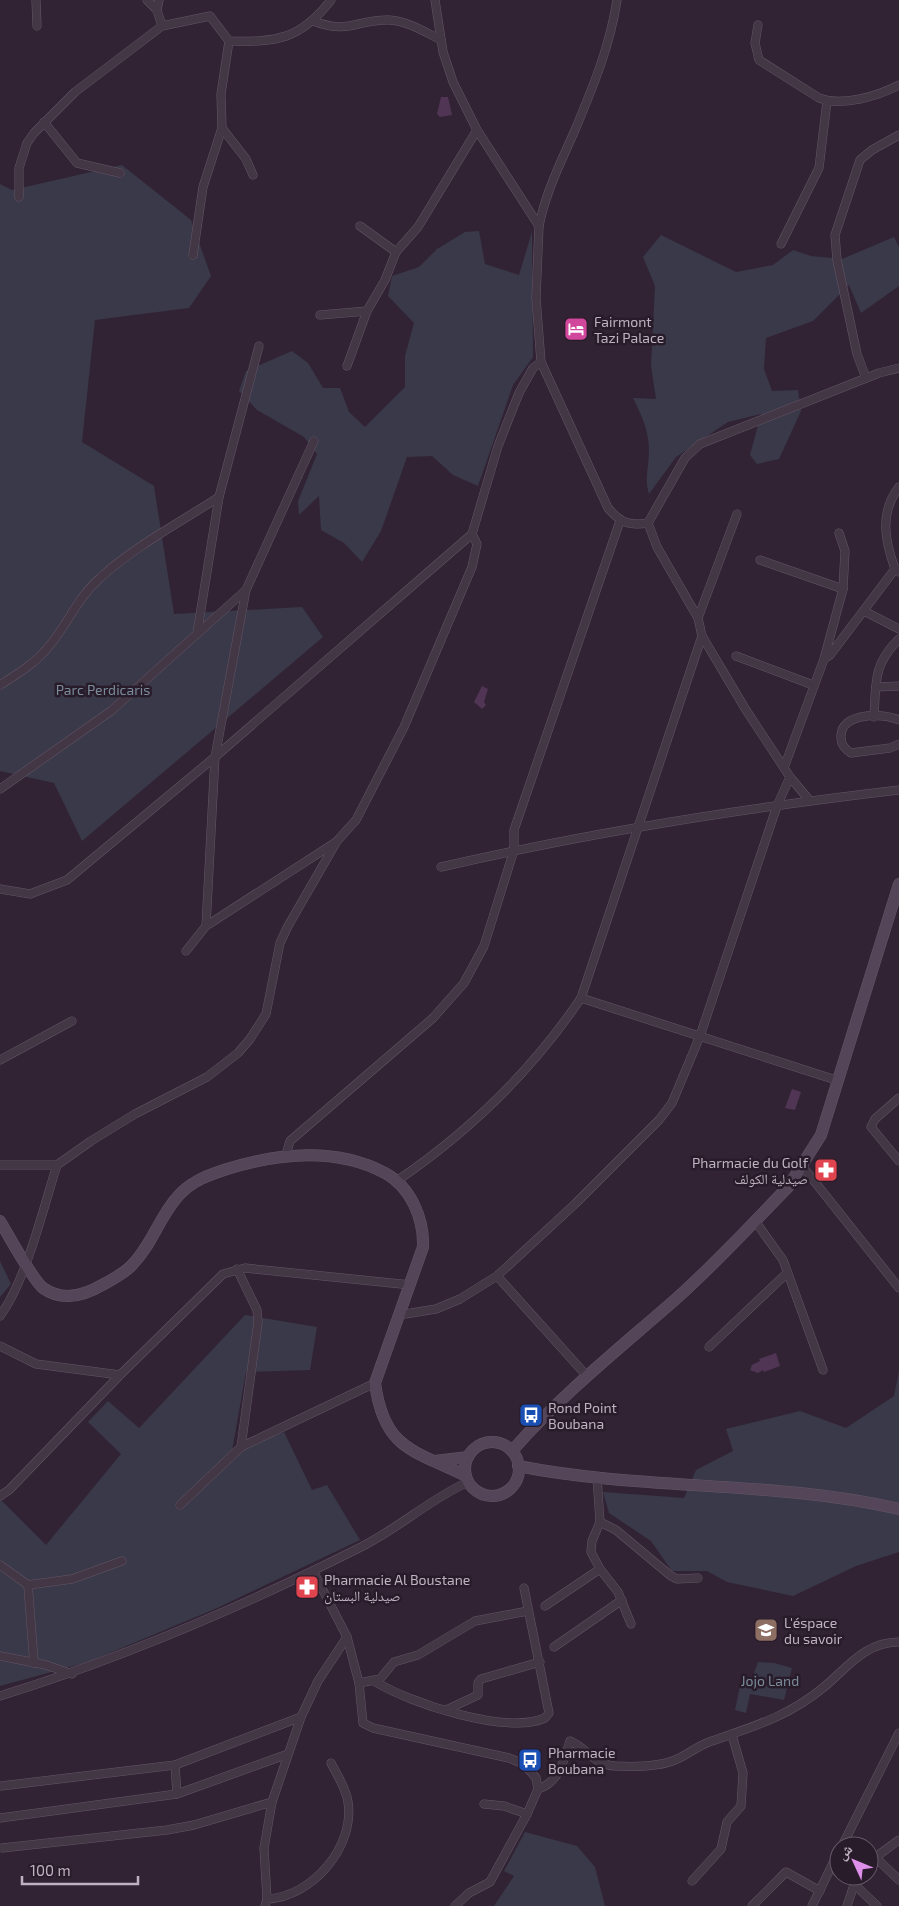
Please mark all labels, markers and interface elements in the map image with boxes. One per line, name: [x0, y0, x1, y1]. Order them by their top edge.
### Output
place label: Fairmont Tazi Palace: [594, 313, 664, 346]
hotel icon: Fairmont Tazi Palace: [563, 316, 589, 342]
park label: Parc Perdicaris: [56, 681, 150, 698]
place label: Pharmacie du Golf صيدلية الكولف: [692, 1154, 809, 1188]
pharmacy icon: Pharmacie du Golf صيدلية الكولف: [813, 1157, 839, 1183]
place label: Rond Point Boubana: [548, 1399, 617, 1432]
bus stop icon: Rond Point Boubana: [518, 1402, 544, 1428]
place label: Pharmacie Al Boustane صيدلية البستان: [324, 1571, 470, 1605]
pharmacy icon: Pharmacie Al Boustane صيدلية البستان: [294, 1574, 320, 1600]
place label: L'éspace du savoir: [784, 1614, 843, 1647]
school or university icon: L'éspace du savoir: [753, 1617, 779, 1643]
park label: Jojo Land: [741, 1672, 799, 1689]
place label: Pharmacie Boubana: [548, 1744, 615, 1777]
bus stop icon: Pharmacie Boubana: [517, 1747, 543, 1773]
north arrow: [829, 1836, 879, 1886]
text: ش: [833, 1840, 856, 1864]
scale bar: [22, 1854, 139, 1886]
text: 100 m: [30, 1861, 71, 1879]

